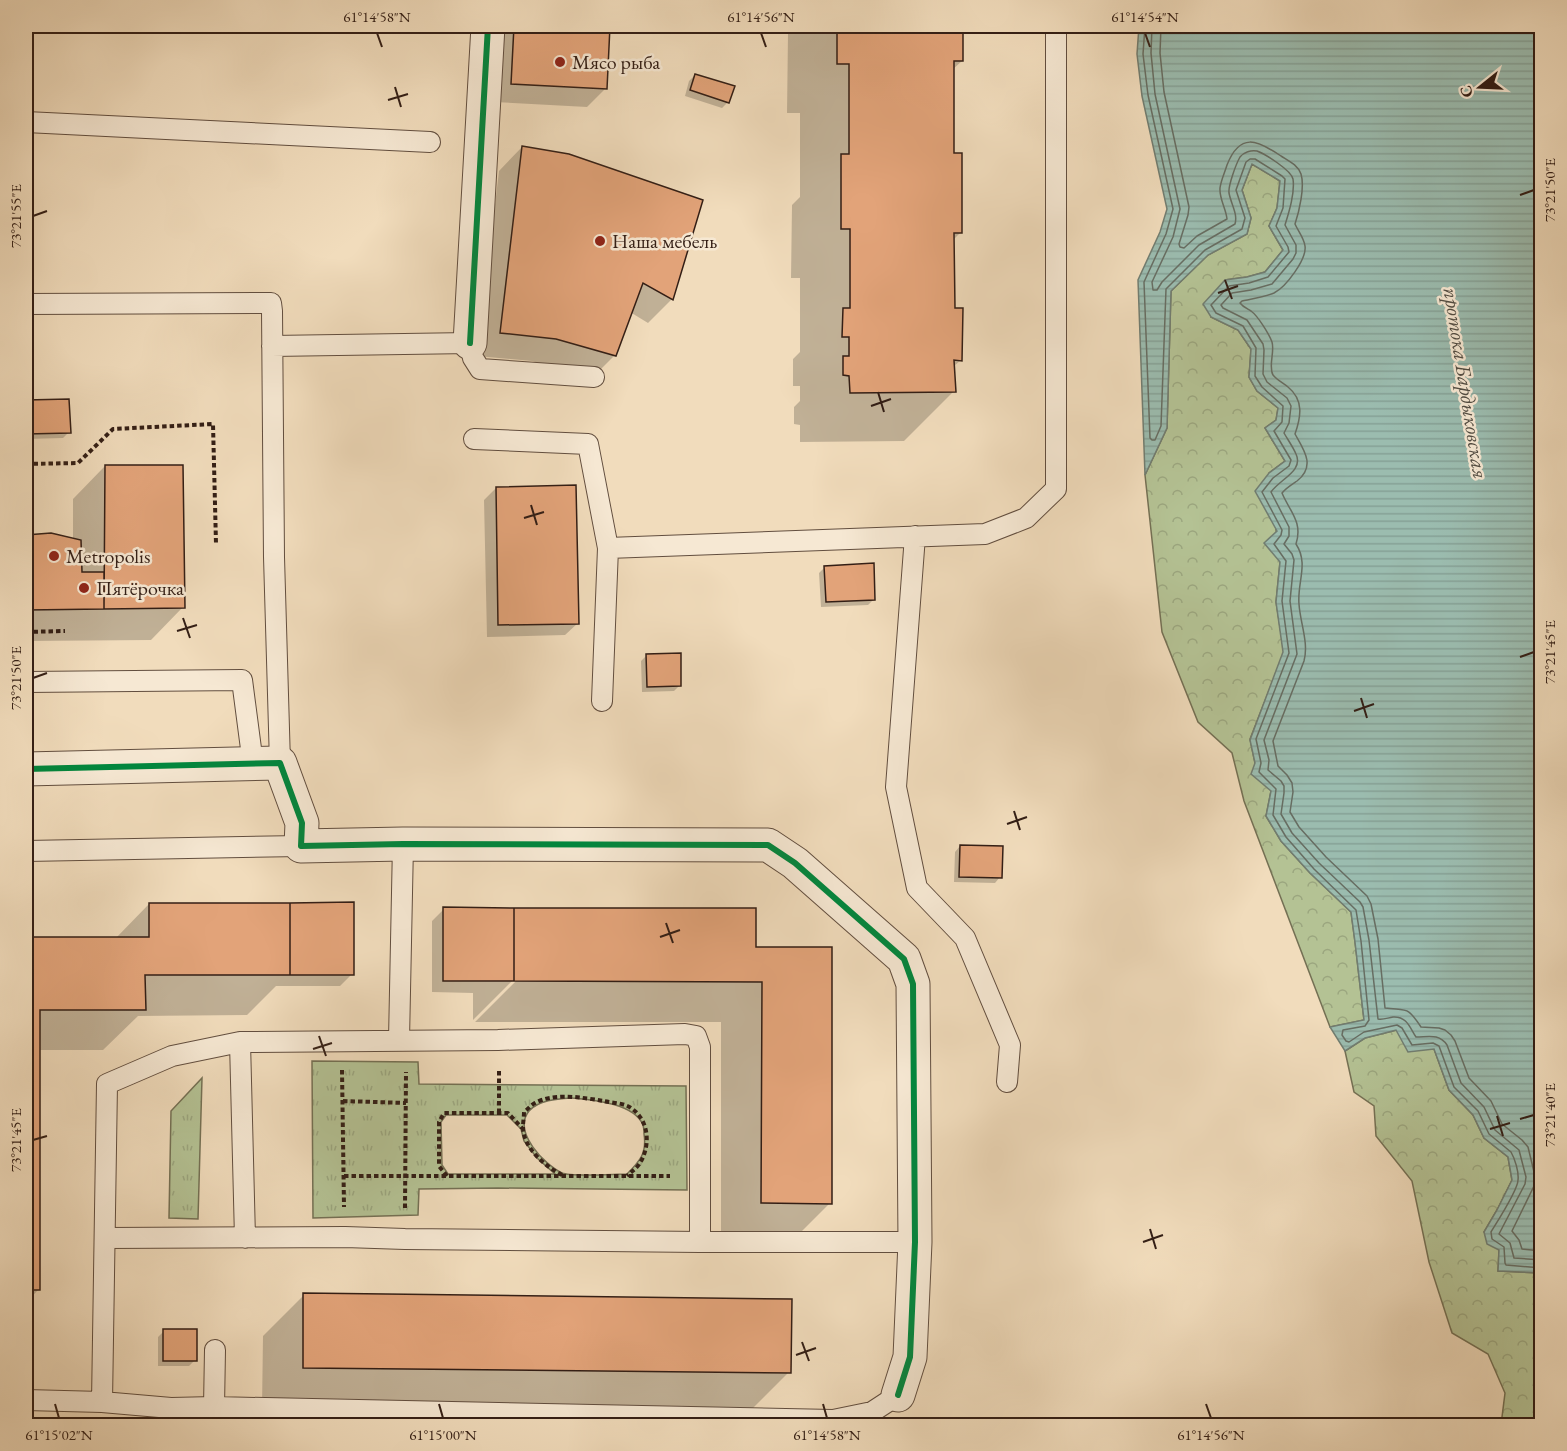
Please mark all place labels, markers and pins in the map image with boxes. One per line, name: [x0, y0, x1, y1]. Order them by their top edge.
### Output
place label: Мясо рыба: [572, 49, 660, 75]
marker: Мясо рыба: [553, 55, 567, 69]
place label: Наша мебель: [612, 228, 717, 254]
marker: Наша мебель: [593, 234, 607, 248]
place label: Metropolis: [66, 543, 150, 569]
marker: Metropolis: [47, 549, 61, 563]
place label: Пятёрочка: [96, 575, 184, 601]
marker: Пятёрочка: [77, 581, 91, 595]

